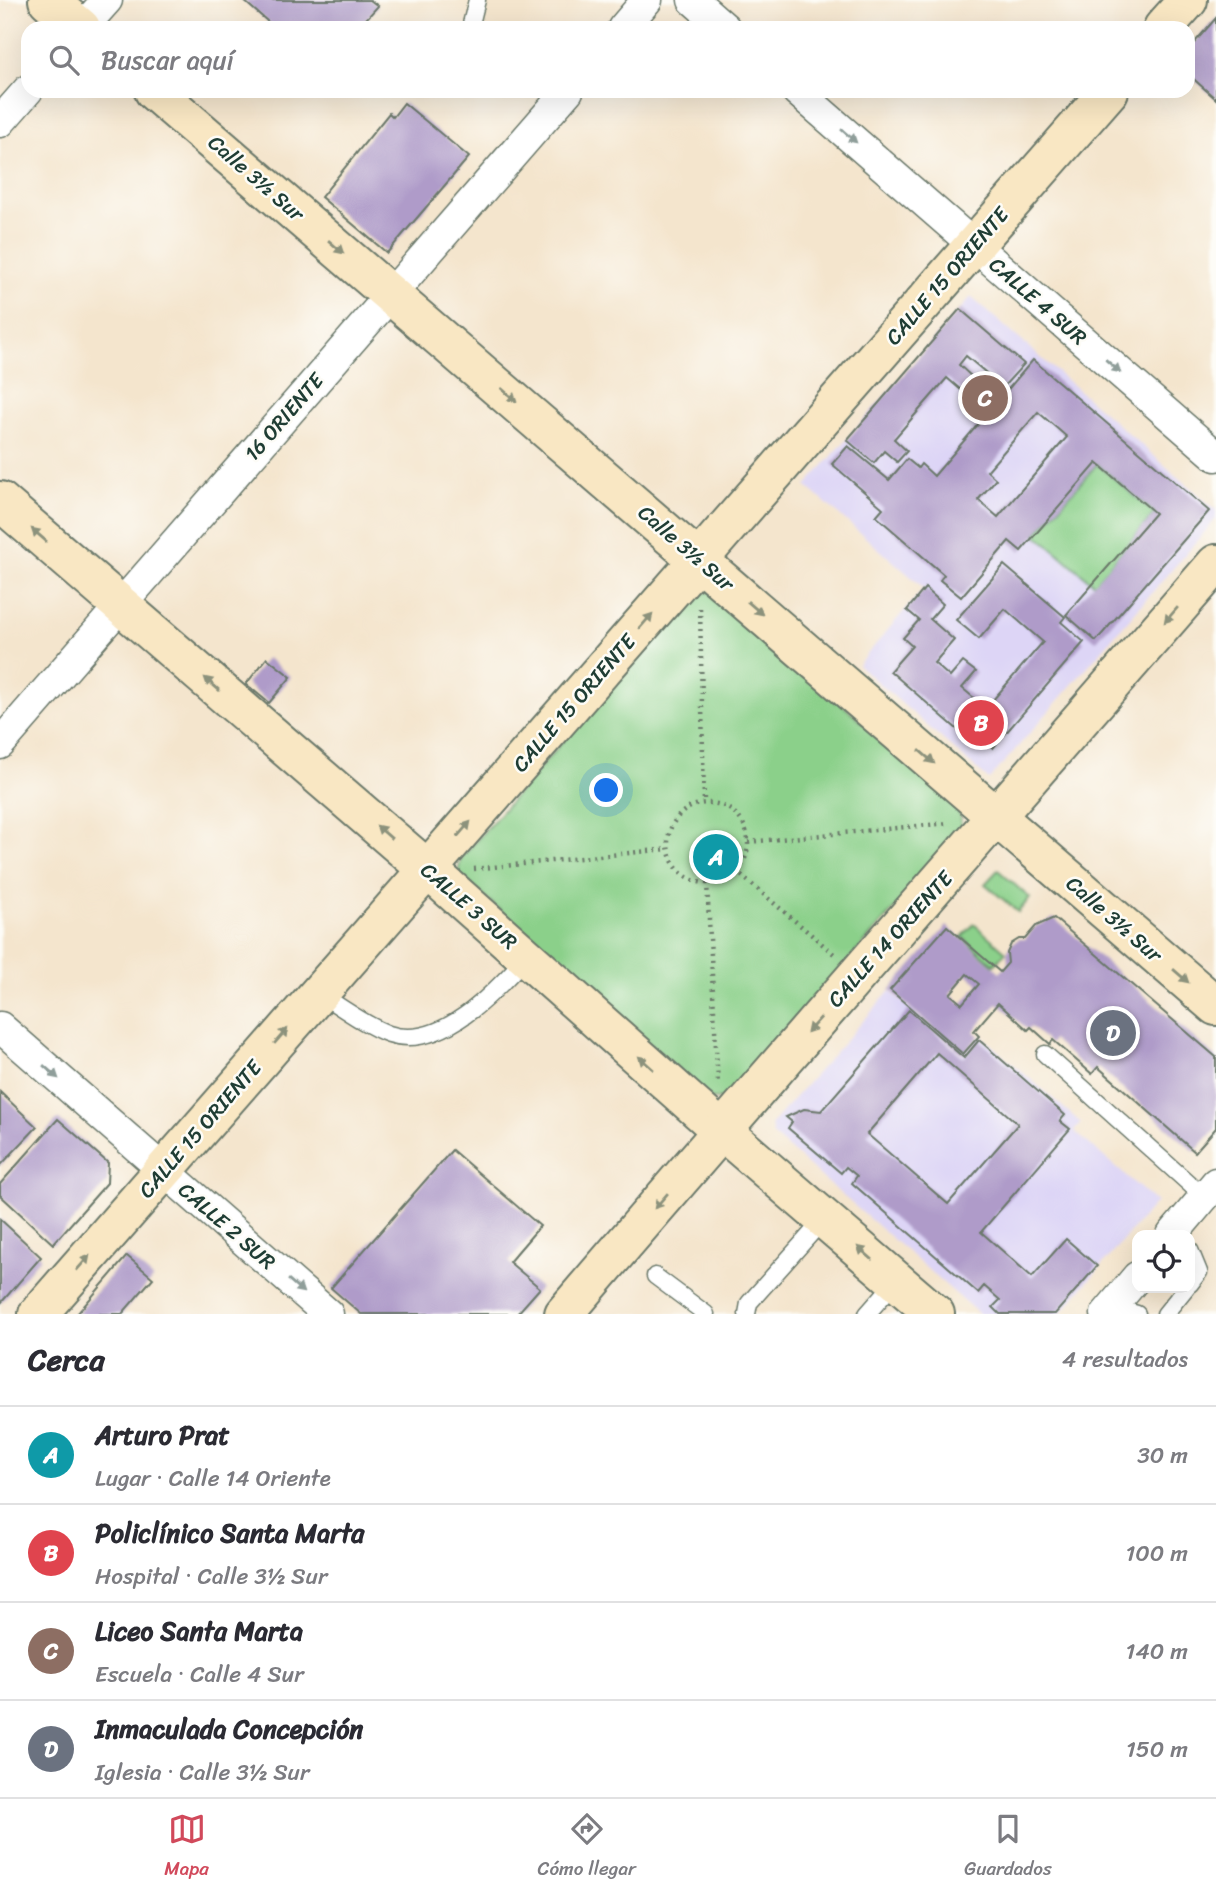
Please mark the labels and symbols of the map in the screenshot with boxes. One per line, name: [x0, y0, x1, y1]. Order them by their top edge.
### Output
street label: Calle 3½ Sur: [199, 125, 314, 232]
one-way arrow: [840, 128, 858, 144]
street label: CALLE 15 ORIENTE: [876, 197, 1019, 354]
one-way arrow: [327, 239, 345, 255]
street label: CALLE 4 SUR: [980, 247, 1096, 355]
one-way arrow: [1104, 358, 1121, 373]
street label: 16 ORIENTE: [234, 363, 335, 470]
pin: C: [962, 372, 1008, 424]
one-way arrow: [500, 387, 517, 402]
street label: Calle 3½ Sur: [629, 495, 744, 602]
one-way arrow: [30, 527, 48, 543]
one-way arrow: [747, 600, 764, 615]
one-way arrow: [1164, 607, 1179, 624]
one-way arrow: [638, 612, 654, 630]
street label: CALLE 15 ORIENTE: [503, 624, 646, 781]
one-way arrow: [203, 677, 220, 692]
pin: B: [958, 697, 1004, 749]
one-way arrow: [918, 749, 935, 765]
your location: [589, 773, 623, 807]
one-way arrow: [455, 820, 471, 837]
one-way arrow: [375, 824, 393, 840]
pin: A: [693, 831, 739, 883]
street label: CALLE 3 SUR: [411, 852, 527, 960]
street label: CALLE 14 ORIENTE: [818, 861, 963, 1016]
street label: Calle 3½ Sur: [1057, 866, 1172, 973]
one-way arrow: [1172, 968, 1190, 984]
pin: D: [1090, 1007, 1136, 1059]
one-way arrow: [806, 1016, 822, 1034]
one-way arrow: [273, 1028, 288, 1045]
street label: CALLE 15 ORIENTE: [129, 1050, 272, 1207]
one-way arrow: [638, 1056, 655, 1072]
one-way arrow: [43, 1064, 60, 1079]
street label: CALLE 2 SUR: [169, 1172, 285, 1280]
one-way arrow: [653, 1192, 669, 1210]
one-way arrow: [856, 1246, 873, 1261]
one-way arrow: [75, 1254, 90, 1271]
one-way arrow: [288, 1278, 305, 1293]

